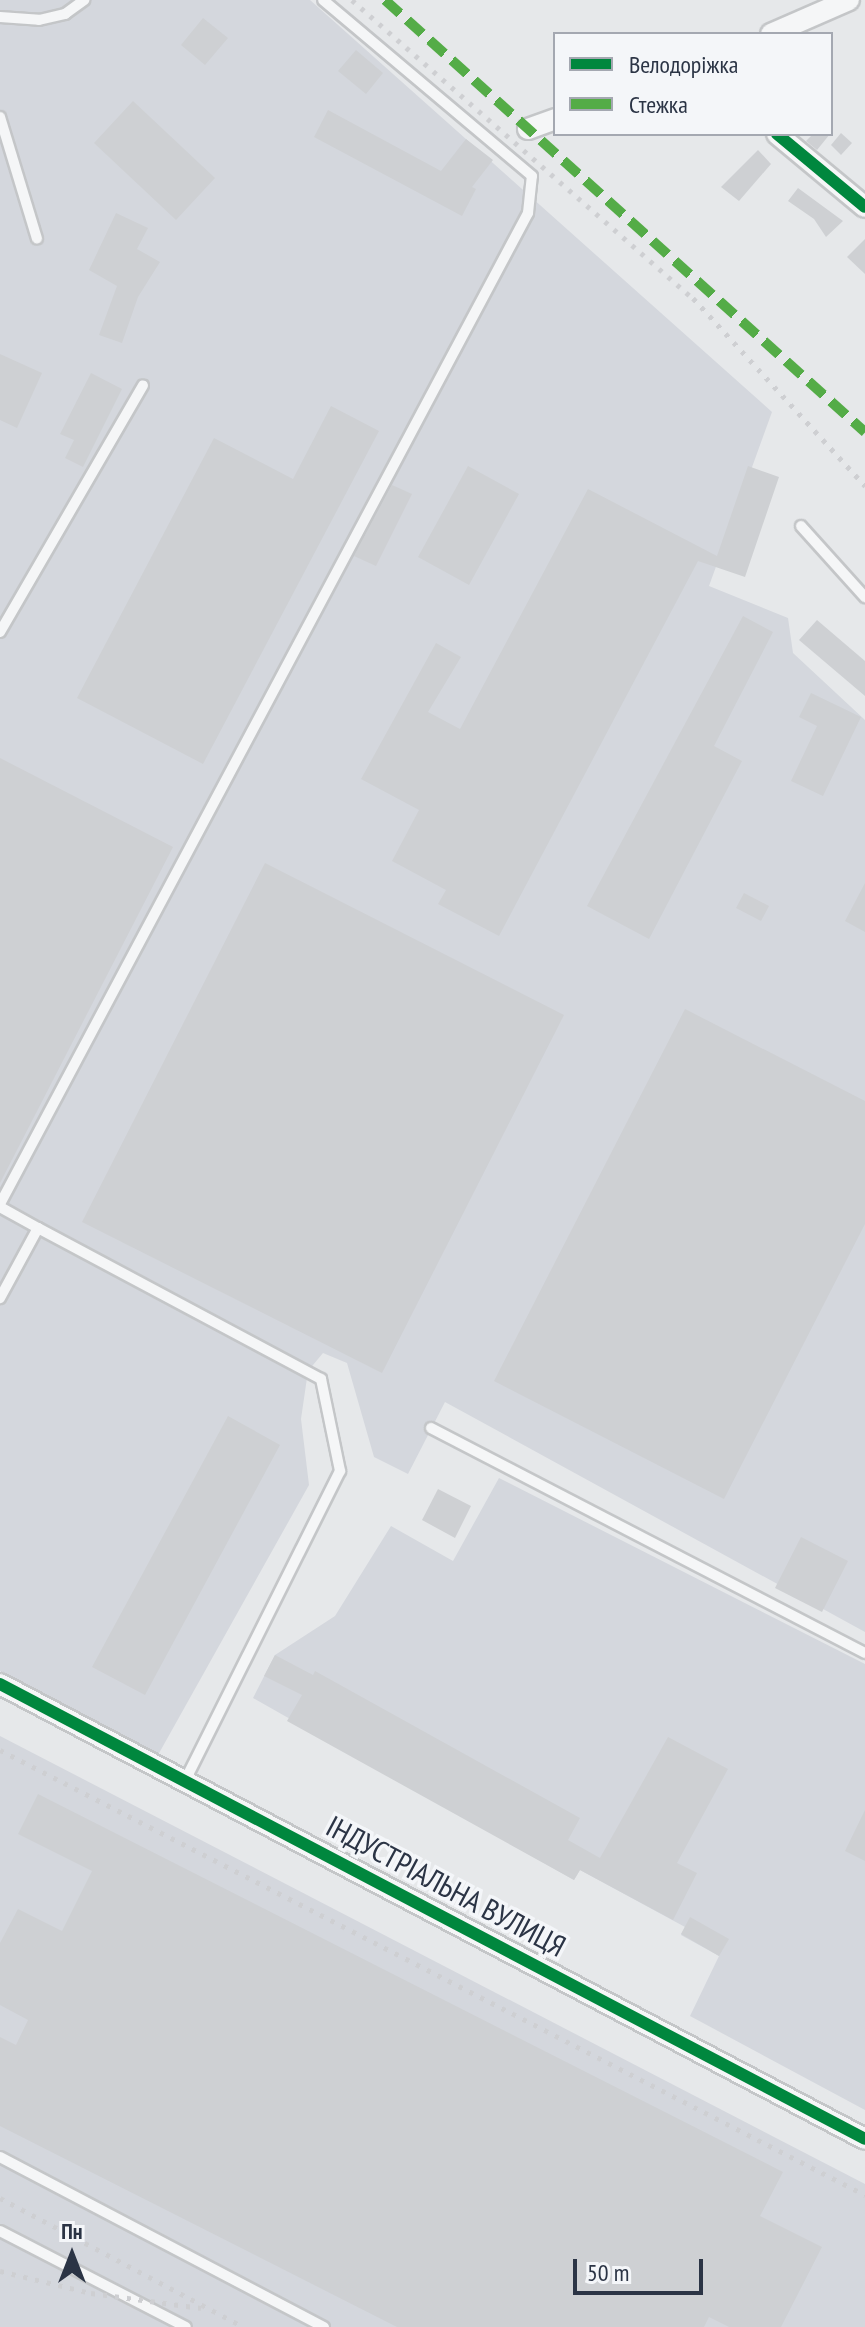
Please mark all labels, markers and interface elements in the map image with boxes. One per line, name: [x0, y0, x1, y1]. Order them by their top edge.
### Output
legend: [553, 32, 833, 136]
text: Велодоріжка: [629, 49, 738, 80]
text: Стежка: [629, 89, 688, 120]
street label: ІНДУСТРІАЛЬНА ВУЛИЦЯ: [320, 1808, 572, 1964]
north arrow: [32, 2215, 112, 2295]
text: Пн: [61, 2217, 83, 2245]
scale bar: [577, 2243, 707, 2293]
text: 50 m: [587, 2257, 629, 2288]

